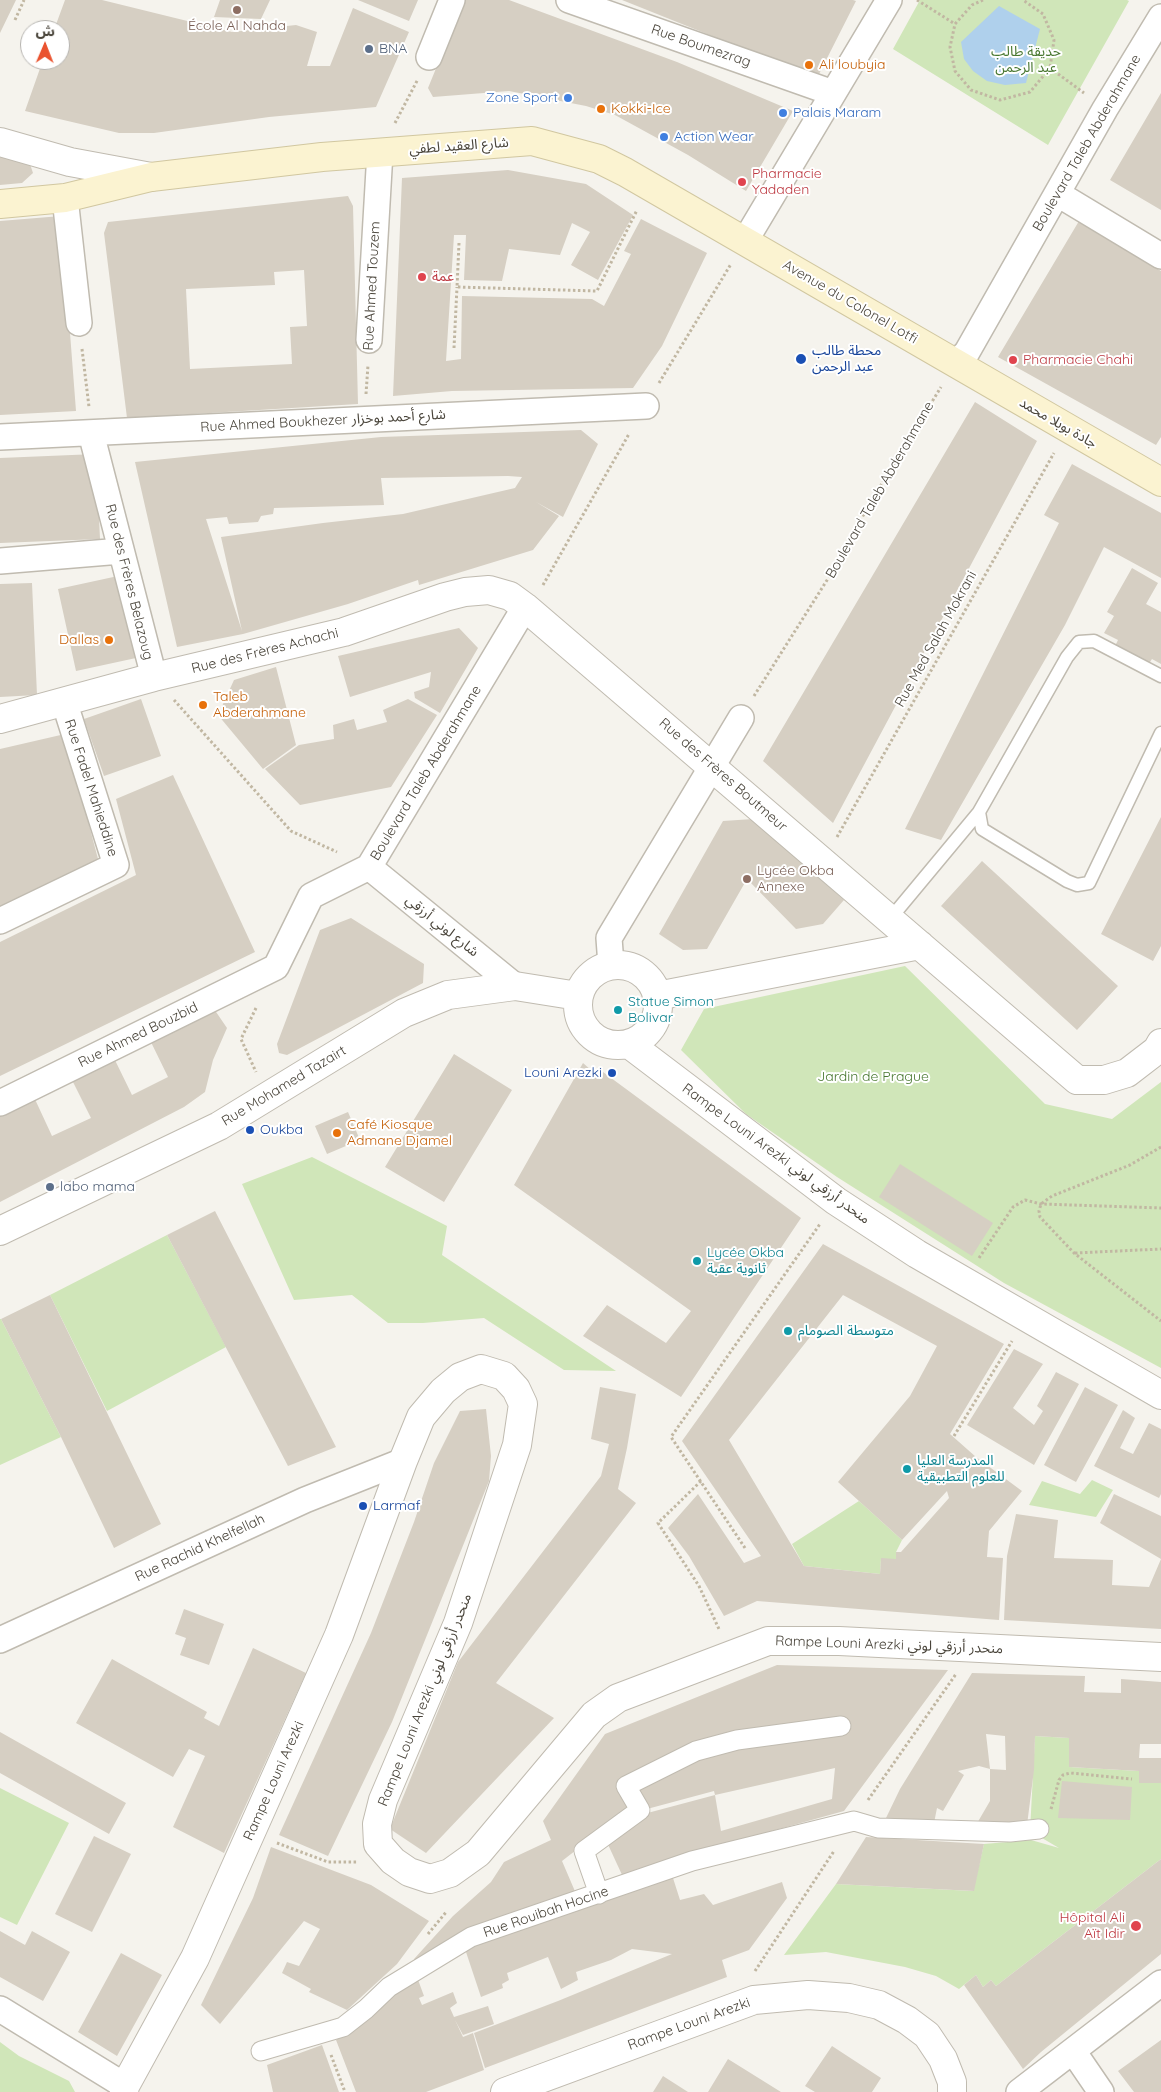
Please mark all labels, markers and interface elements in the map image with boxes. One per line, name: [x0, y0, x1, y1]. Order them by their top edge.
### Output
marker: École Al Nahda: [231, 4, 243, 16]
place label: École Al Nahda: [188, 18, 286, 34]
north arrow: [20, 20, 70, 70]
street label: Rue Boumezrag: [649, 21, 753, 71]
text: ش: [35, 22, 55, 40]
place label: BNA: [379, 41, 407, 57]
marker: BNA: [363, 43, 375, 55]
park label: حديقة طالب عبد الرحمن: [991, 44, 1061, 76]
street label: Boulevard Taleb Abderahmane: [1029, 52, 1145, 234]
place label: Ali loubyia: [819, 57, 886, 73]
marker: Ali loubyia: [803, 59, 815, 71]
place label: Zone Sport: [486, 90, 558, 106]
marker: Zone Sport: [562, 92, 574, 104]
place label: Kokki-Ice: [611, 101, 671, 117]
marker: Kokki-Ice: [595, 103, 607, 115]
place label: Palais Maram: [793, 105, 881, 121]
marker: Palais Maram: [777, 107, 789, 119]
place label: Action Wear: [674, 129, 754, 145]
marker: Action Wear: [658, 131, 670, 143]
street label: شارع العقيد لطفي: [409, 134, 509, 158]
place label: Pharmacie Yadaden: [752, 166, 822, 198]
marker: Pharmacie Yadaden: [736, 176, 748, 188]
street label: Rue Ahmed Touzem: [360, 221, 384, 351]
street label: Avenue du Colonel Lotfi: [780, 256, 920, 348]
place label: عمة: [432, 269, 454, 285]
marker: عمة: [416, 271, 428, 283]
place label: محطة طالب عبد الرحمن: [812, 343, 881, 376]
marker: محطة طالب عبد الرحمن: [794, 352, 808, 366]
place label: Pharmacie Chahi: [1023, 352, 1133, 368]
marker: Pharmacie Chahi: [1007, 354, 1019, 366]
street label: جادة بوبلا محمد: [1016, 394, 1100, 452]
street label: Boulevard Taleb Abderahmane: [822, 399, 938, 581]
street label: Rue Ahmed Boukhezer شارع أحمد بوخزار: [200, 406, 446, 436]
street label: Rue des Frères Belazoug: [101, 502, 157, 662]
street label: Rue Med Salah Mokrani: [892, 568, 980, 710]
street label: Rue des Frères Achachi: [190, 625, 340, 677]
place label: Dallas: [59, 632, 99, 648]
marker: Dallas: [103, 634, 115, 646]
street label: Boulevard Taleb Abderahmane: [367, 682, 485, 864]
place label: Taleb Abderahmane: [213, 689, 306, 722]
marker: Taleb Abderahmane: [197, 699, 209, 711]
street label: Rue des Frères Boutmeur: [656, 715, 790, 835]
street label: Rue Fadel Mahieddine: [61, 717, 121, 859]
place label: Lycée Okba Annexe: [757, 863, 834, 896]
marker: Lycée Okba Annexe: [741, 873, 753, 885]
street label: شارع لوني أرزقي: [402, 891, 482, 961]
place label: Statue Simon Bolivar: [628, 994, 714, 1026]
street label: Rue Ahmed Bouzbid: [75, 999, 201, 1071]
marker: Statue Simon Bolivar: [612, 1004, 624, 1016]
street label: Rue Mohamed Tazairt: [219, 1042, 349, 1130]
place label: Louni Arezki: [524, 1065, 602, 1081]
marker: Louni Arezki: [606, 1067, 618, 1079]
park label: Jardin de Prague: [817, 1069, 929, 1085]
street label: Rampe Louni Arezki منحدر أرزقي لوني: [679, 1080, 873, 1228]
place label: Café Kiosque Admane Djamel: [347, 1117, 452, 1150]
place label: Oukba: [260, 1122, 303, 1138]
marker: Oukba: [244, 1124, 256, 1136]
marker: Café Kiosque Admane Djamel: [331, 1127, 343, 1139]
place label: labo mama: [60, 1179, 135, 1195]
marker: labo mama: [44, 1181, 56, 1193]
place label: Lycée Okba ثانوية عقبة: [707, 1245, 784, 1278]
marker: Lycée Okba ثانوية عقبة: [691, 1255, 703, 1267]
place label: متوسطة الصومام: [798, 1323, 894, 1339]
marker: متوسطة الصومام: [782, 1325, 794, 1337]
place label: المدرسة العليا للعلوم التطبيقية: [917, 1453, 1005, 1485]
marker: المدرسة العليا للعلوم التطبيقية: [901, 1463, 913, 1475]
place label: Larmaf: [373, 1498, 421, 1514]
marker: Larmaf: [357, 1500, 369, 1512]
street label: Rue Rachid Khelfellah: [132, 1511, 268, 1585]
street label: Rampe Louni Arezki منحدر أرزقي لوني: [374, 1591, 476, 1809]
street label: Rampe Louni Arezki منحدر أرزقي لوني: [775, 1633, 1003, 1657]
street label: Rampe Louni Arezki: [240, 1719, 308, 1843]
street label: Rue Rouibah Hocine: [481, 1883, 611, 1941]
place label: Hôpital Ali Aït Idir: [1059, 1910, 1125, 1942]
marker: Hôpital Ali Aït Idir: [1129, 1919, 1143, 1933]
street label: Rampe Louni Arezki: [626, 1994, 752, 2054]

